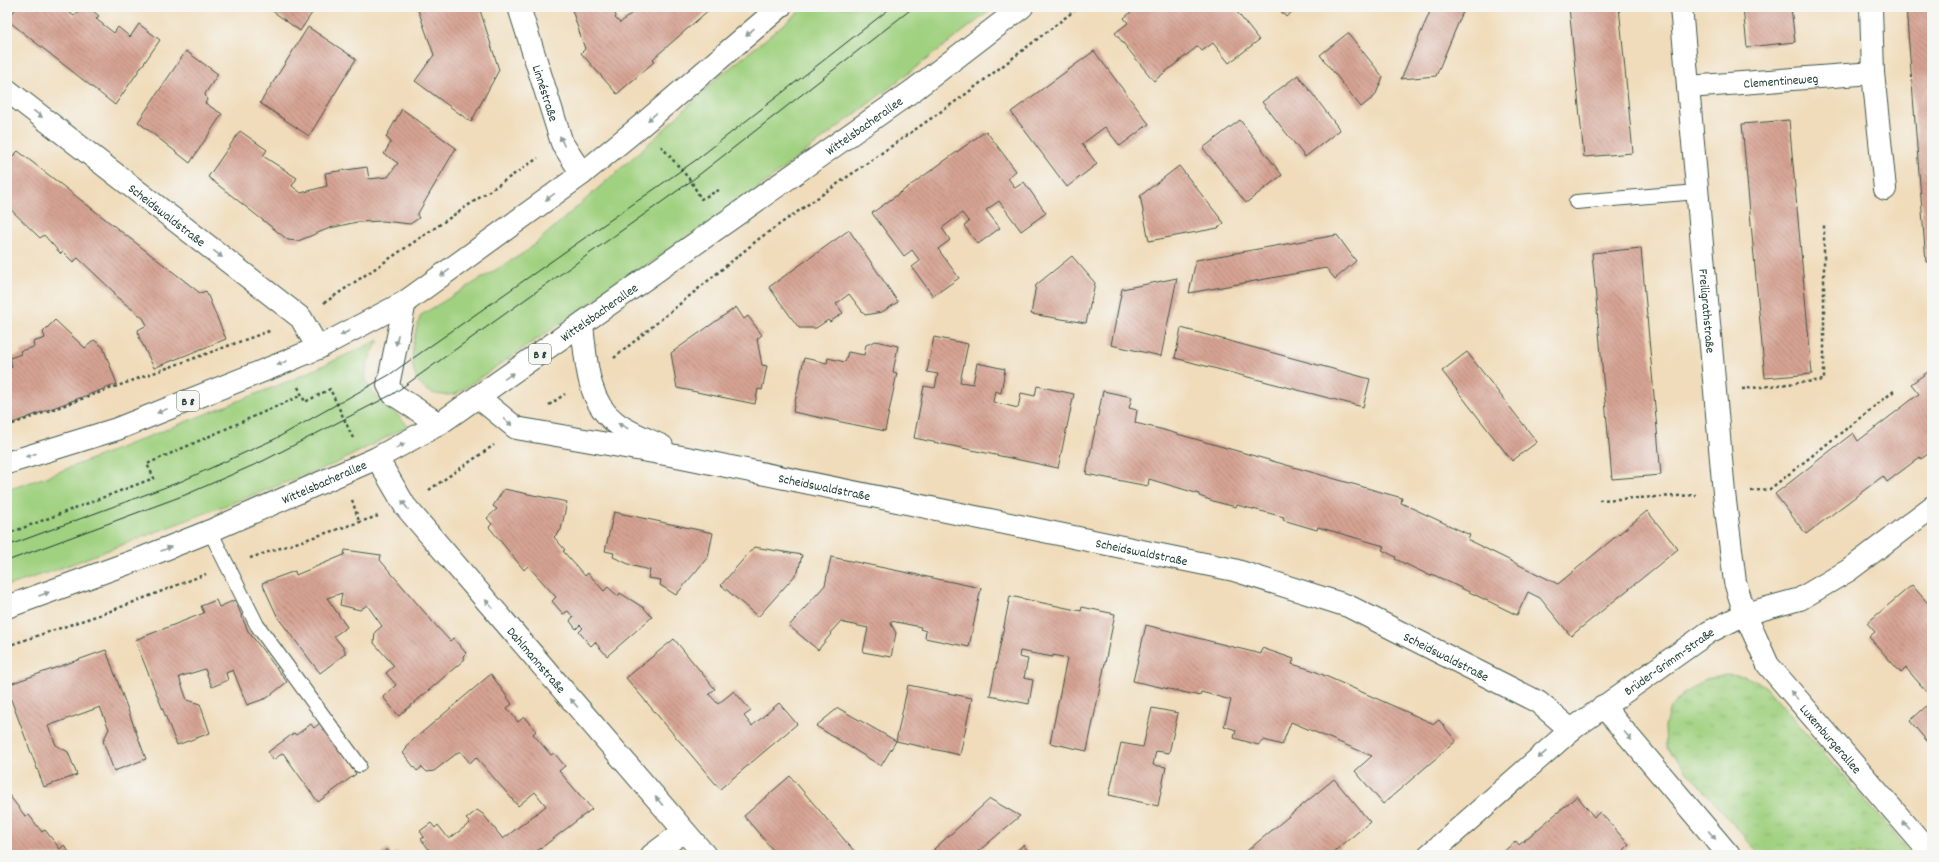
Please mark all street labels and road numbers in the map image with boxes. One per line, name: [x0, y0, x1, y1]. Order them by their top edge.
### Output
street label: Linnéstraße: [526, 63, 562, 125]
street label: Clementineweg: [1743, 70, 1819, 95]
street label: Wittelsbacherallee: [822, 93, 908, 161]
street label: Scheidswaldstraße: [123, 180, 209, 253]
street label: Freiligrathstraße: [1692, 268, 1719, 354]
street label: Wittelsbacherallee: [557, 280, 643, 348]
road number: B 8: [529, 344, 551, 364]
road number: B 8: [177, 391, 199, 411]
street label: Wittelsbacherallee: [279, 456, 371, 510]
street label: Scheidswaldstraße: [776, 470, 872, 507]
street label: Scheidswaldstraße: [1094, 535, 1189, 572]
street label: Dahlmannstraße: [501, 624, 569, 699]
street label: Brüder-Grimm-Straße: [1621, 624, 1718, 701]
street label: Scheidswaldstraße: [1399, 628, 1492, 688]
street label: Luxemburgerallee: [1794, 701, 1865, 779]

